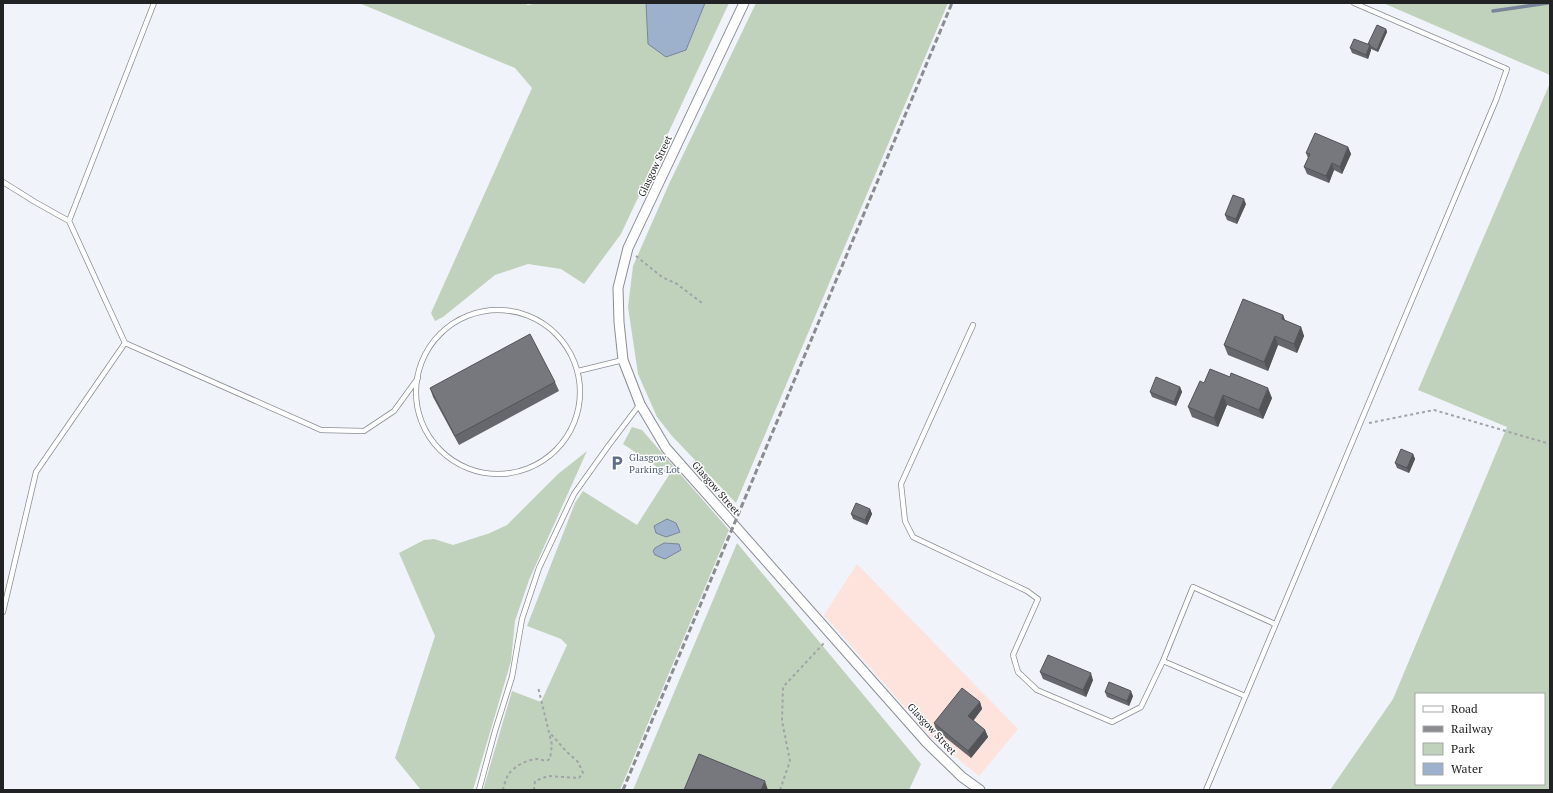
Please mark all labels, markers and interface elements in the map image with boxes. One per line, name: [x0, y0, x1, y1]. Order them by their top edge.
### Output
street label: Glasgow Street: [635, 133, 675, 199]
place label: Glasgow Parking Lot: [629, 451, 681, 476]
parking icon: Glasgow Parking Lot: [608, 454, 626, 472]
street label: Glasgow Street: [689, 459, 743, 518]
legend: [1415, 693, 1545, 785]
street label: Glasgow Street: [905, 700, 960, 758]
text: Road: [1451, 701, 1478, 716]
text: Railway: [1451, 721, 1494, 736]
text: Park: [1451, 741, 1476, 756]
text: Water: [1451, 761, 1483, 776]

